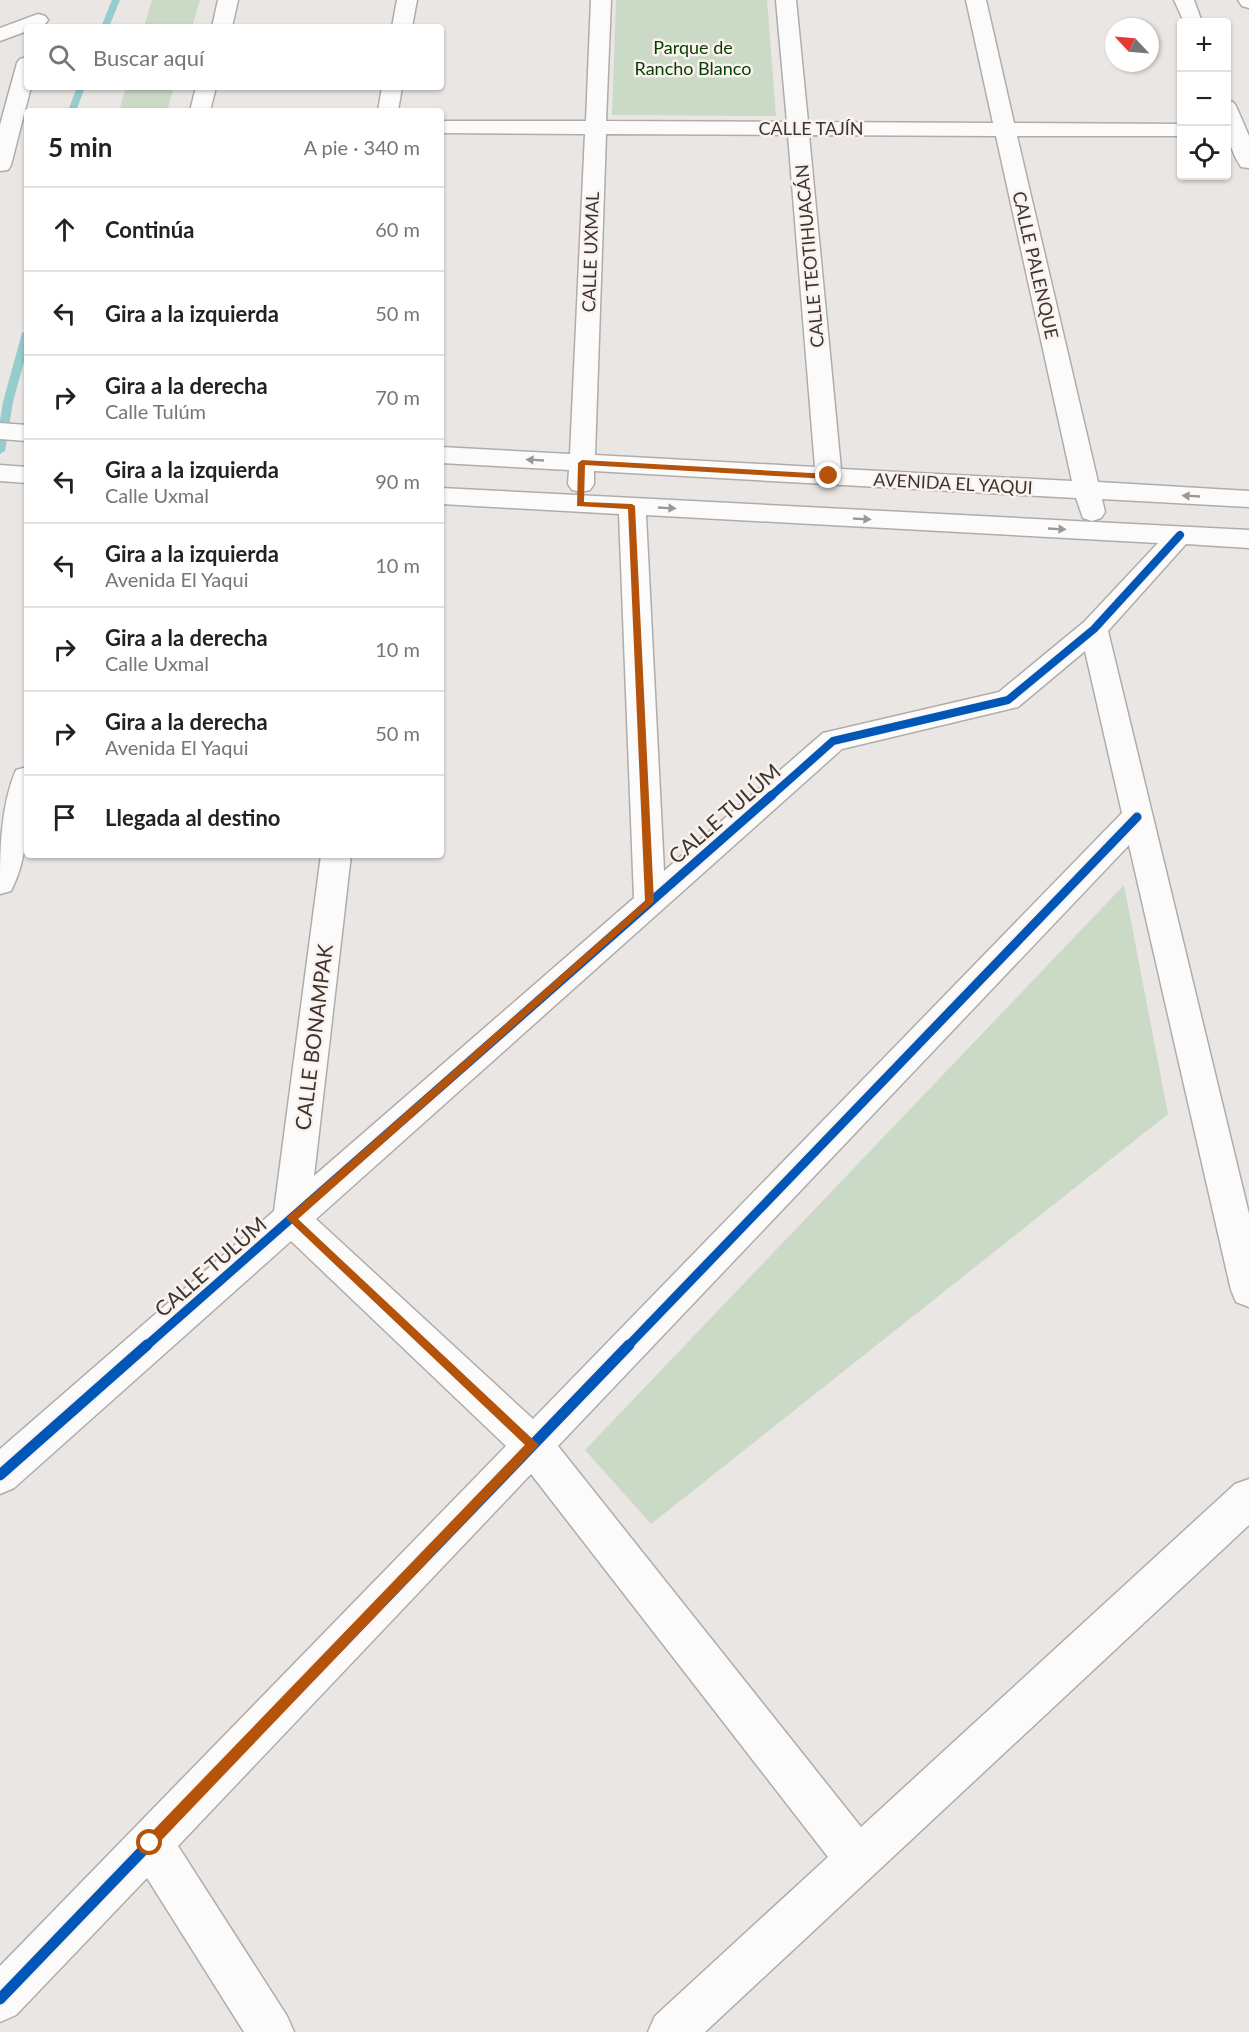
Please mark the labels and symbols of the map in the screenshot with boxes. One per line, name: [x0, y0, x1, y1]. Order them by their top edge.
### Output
north arrow: [1105, 18, 1159, 72]
park label: Parque de Rancho Blanco: [635, 36, 751, 79]
street label: CALLE TAJÍN: [758, 117, 864, 139]
street label: CALLE TEOTIHUACÁN: [790, 163, 828, 349]
street label: CALLE PALENQUE: [1008, 189, 1064, 341]
street label: CALLE UXMAL: [577, 191, 603, 313]
one-way arrow: [525, 456, 544, 465]
route end: [815, 462, 841, 488]
street label: AVENIDA EL YAQUI: [873, 468, 1033, 498]
one-way arrow: [1181, 491, 1200, 500]
one-way arrow: [658, 504, 677, 513]
one-way arrow: [852, 514, 871, 523]
one-way arrow: [1047, 524, 1066, 533]
street label: CALLE TULÚM: [663, 758, 785, 868]
street label: CALLE BONAMPAK: [289, 943, 337, 1131]
street label: CALLE TULÚM: [149, 1211, 271, 1321]
route start: [136, 1829, 162, 1855]

